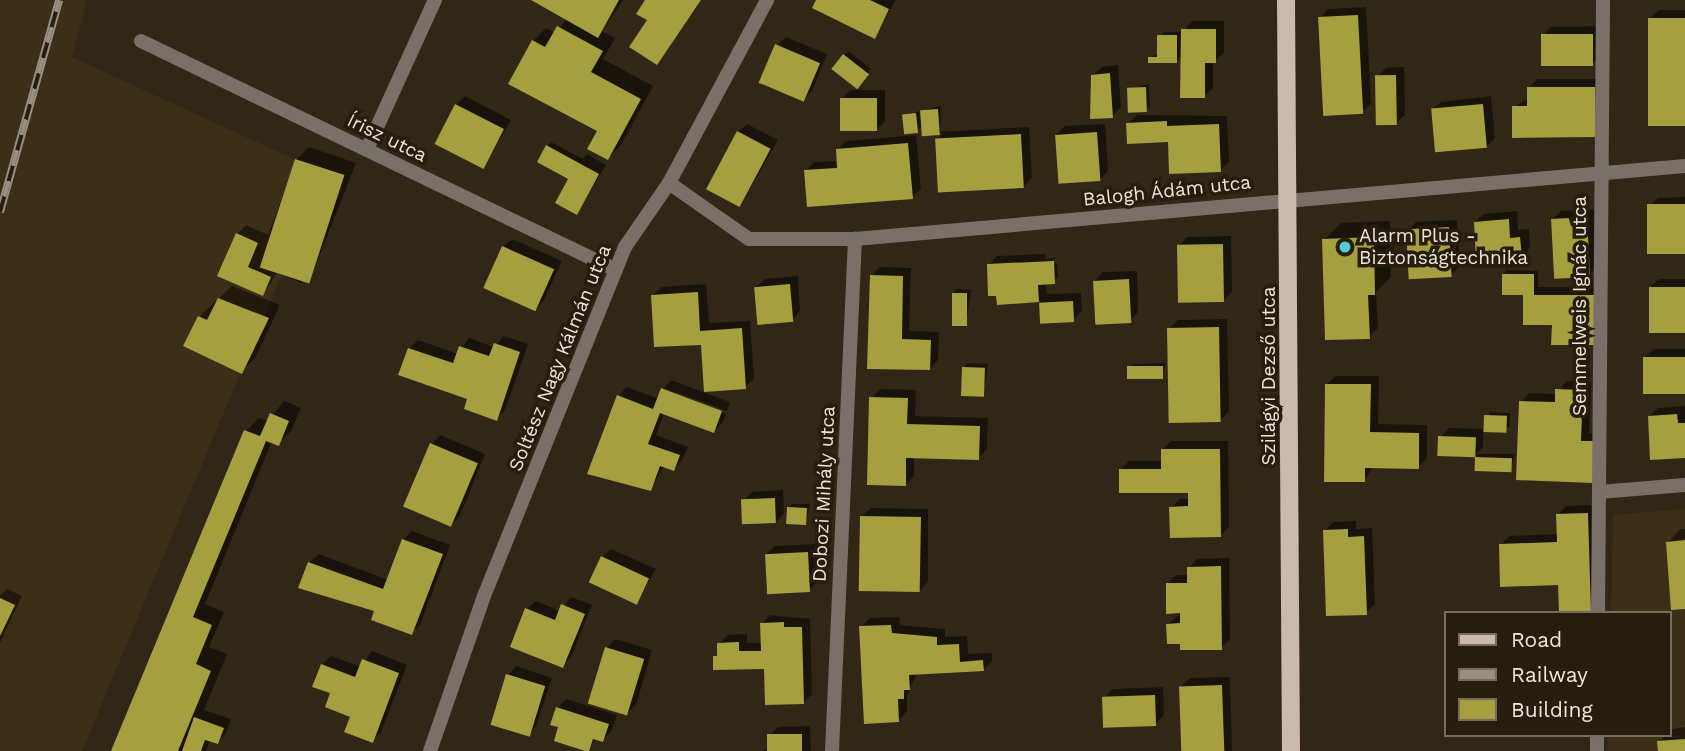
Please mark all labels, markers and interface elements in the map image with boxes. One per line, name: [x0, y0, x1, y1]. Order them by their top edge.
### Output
street label: Írisz utca: [343, 109, 431, 167]
street label: Balogh Ádám utca: [1082, 171, 1252, 211]
street label: Semmelweis Ignác utca: [1569, 196, 1591, 416]
place label: Alarm Plus - Biztonságtechnika: [1359, 225, 1528, 269]
marker: Alarm Plus - Biztonságtechnika: [1337, 239, 1353, 255]
street label: Soltész Nagy Kálmán utca: [504, 241, 616, 475]
street label: Szilágyi Dezső utca: [1258, 286, 1280, 466]
street label: Dobozi Mihály utca: [808, 405, 840, 583]
legend: [1444, 611, 1671, 737]
text: Road: [1511, 627, 1562, 652]
text: Railway: [1511, 662, 1588, 687]
text: Building: [1511, 697, 1593, 722]

